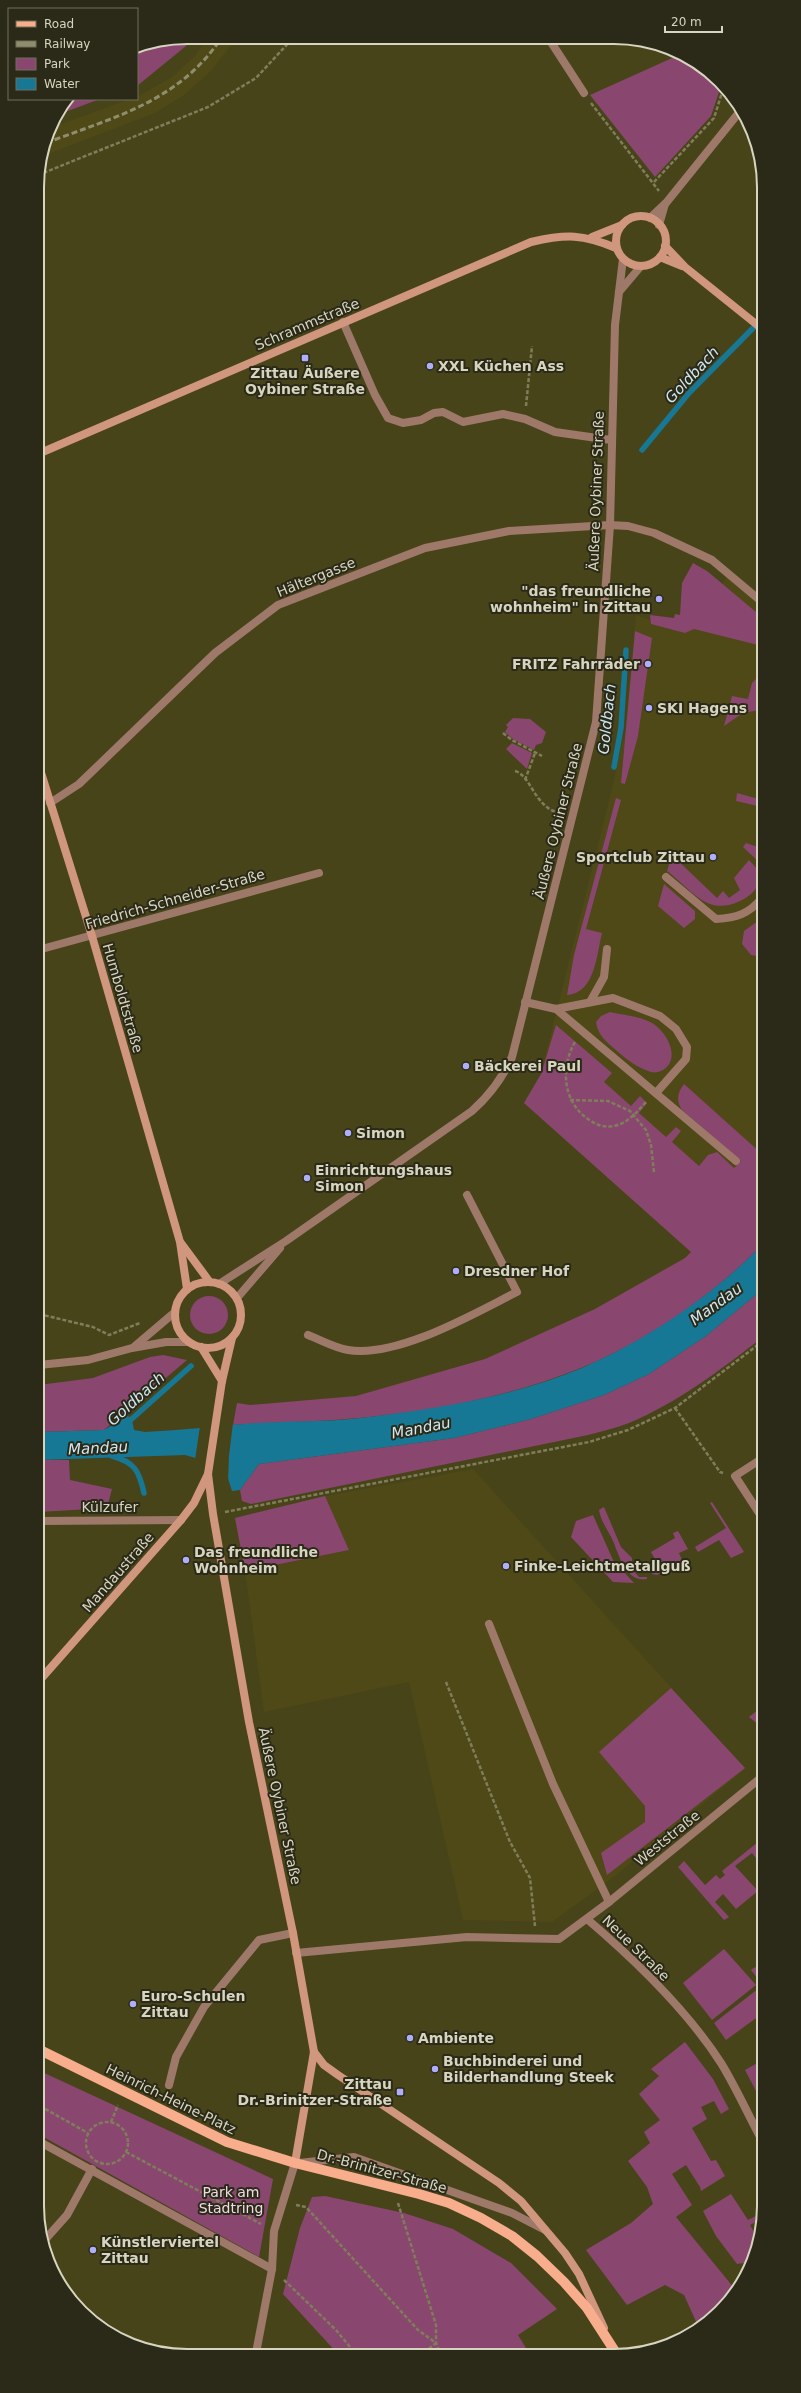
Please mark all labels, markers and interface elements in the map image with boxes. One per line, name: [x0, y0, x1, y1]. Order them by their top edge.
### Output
legend: [8, 8, 138, 100]
scale bar: [665, 8, 722, 34]
text: 20 m: [671, 15, 702, 29]
text: Road: [44, 17, 74, 31]
text: Railway: [44, 37, 90, 51]
text: Park: [44, 57, 70, 71]
text: Water: [44, 77, 80, 91]
street label: Schrammstraße: [252, 295, 362, 353]
water label: Goldbach: [661, 343, 723, 407]
marker: Zittau Äußere Oybiner Straße: [300, 353, 310, 363]
place label: XXL Küchen Ass: [438, 358, 564, 374]
marker: XXL Küchen Ass: [425, 361, 435, 371]
place label: Zittau Äußere Oybiner Straße: [245, 365, 365, 397]
street label: Äußere Oybiner Straße: [584, 411, 607, 571]
street label: Hältergasse: [274, 554, 358, 600]
place label: "das freundliche wohnheim" in Zittau: [490, 583, 651, 615]
marker: "das freundliche wohnheim" in Zittau: [654, 594, 664, 604]
place label: FRITZ Fahrräder: [512, 656, 640, 672]
marker: FRITZ Fahrräder: [643, 659, 653, 669]
water label: Goldbach: [594, 683, 620, 755]
place label: SKI Hagens: [657, 700, 747, 716]
marker: SKI Hagens: [644, 703, 654, 713]
street label: Äußere Oybiner Straße: [530, 741, 585, 901]
place label: Sportclub Zittau: [576, 849, 705, 865]
marker: Sportclub Zittau: [708, 852, 718, 862]
street label: Friedrich-Schneider-Straße: [83, 866, 267, 932]
street label: Humboldtstraße: [100, 941, 146, 1055]
place label: Bäckerei Paul: [474, 1058, 581, 1074]
marker: Bäckerei Paul: [461, 1061, 471, 1071]
place label: Simon: [356, 1125, 405, 1141]
marker: Simon: [343, 1128, 353, 1138]
place label: Einrichtungshaus Simon: [315, 1162, 452, 1194]
marker: Einrichtungshaus Simon: [302, 1173, 312, 1183]
place label: Dresdner Hof: [464, 1263, 570, 1279]
marker: Dresdner Hof: [451, 1266, 461, 1276]
water label: Mandau: [686, 1279, 746, 1329]
water label: Goldbach: [104, 1369, 168, 1429]
water label: Mandau: [390, 1413, 452, 1443]
water label: Mandau: [68, 1437, 128, 1459]
street label: Külzufer: [82, 1499, 139, 1515]
street label: Mandaustraße: [79, 1529, 157, 1615]
place label: Das freundliche Wohnheim: [194, 1544, 318, 1576]
marker: Das freundliche Wohnheim: [181, 1555, 191, 1565]
place label: Finke-Leichtmetallguß: [514, 1558, 691, 1574]
marker: Finke-Leichtmetallguß: [501, 1561, 511, 1571]
street label: Äußere Oybiner Straße: [256, 1726, 305, 1886]
street label: Weststraße: [631, 1807, 703, 1869]
street label: Neue Straße: [599, 1912, 673, 1984]
place label: Euro-Schulen Zittau: [141, 1988, 245, 2020]
marker: Euro-Schulen Zittau: [128, 1999, 138, 2009]
place label: Ambiente: [418, 2030, 494, 2046]
marker: Ambiente: [405, 2033, 415, 2043]
place label: Buchbinderei und Bilderhandlung Steek: [443, 2053, 614, 2085]
street label: Heinrich-Heine-Platz: [103, 2061, 239, 2137]
marker: Buchbinderei und Bilderhandlung Steek: [430, 2064, 440, 2074]
place label: Zittau Dr.-Brinitzer-Straße: [237, 2076, 392, 2108]
marker: Zittau Dr.-Brinitzer-Straße: [395, 2087, 405, 2097]
street label: Dr.-Brinitzer-Straße: [315, 2146, 449, 2196]
park label: Park am Stadtring: [199, 2184, 263, 2216]
place label: Künstlerviertel Zittau: [101, 2234, 219, 2266]
marker: Künstlerviertel Zittau: [88, 2245, 98, 2255]

